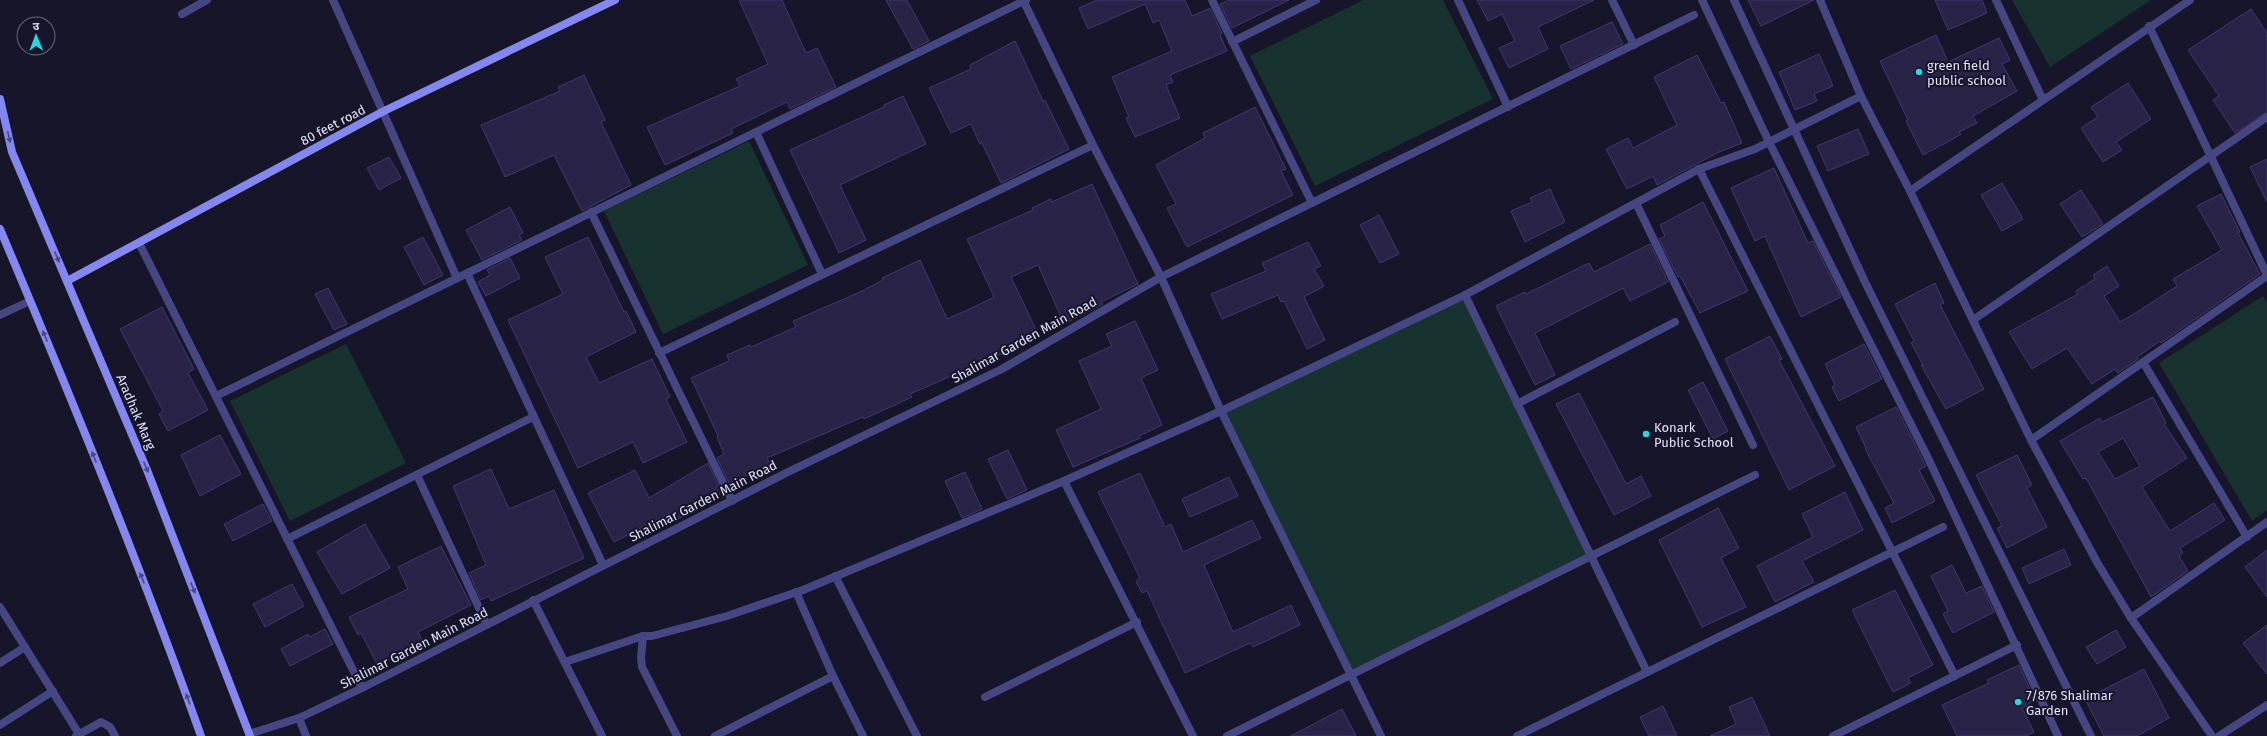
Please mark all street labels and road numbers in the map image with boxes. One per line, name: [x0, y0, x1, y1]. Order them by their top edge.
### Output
street label: 80 feet road: [298, 102, 368, 148]
street label: Shalimar Garden Main Road: [949, 294, 1099, 386]
street label: Aradhak Marg: [113, 372, 159, 452]
street label: Shalimar Garden Main Road: [627, 457, 779, 545]
street label: Shalimar Garden Main Road: [338, 604, 490, 692]

